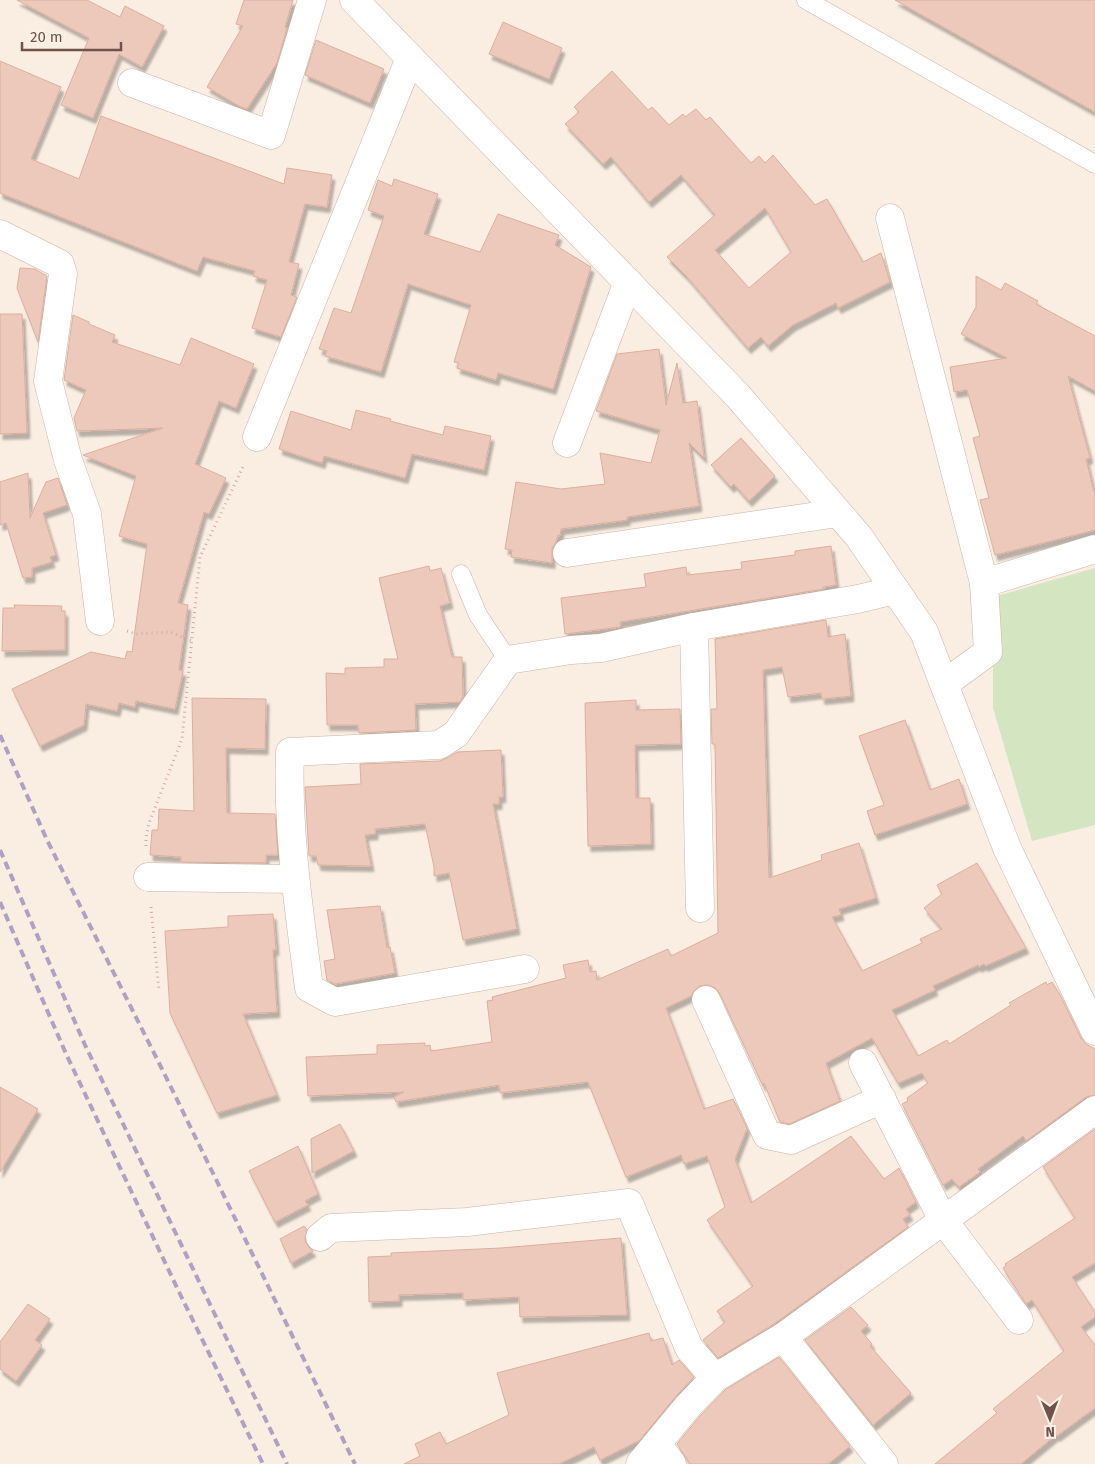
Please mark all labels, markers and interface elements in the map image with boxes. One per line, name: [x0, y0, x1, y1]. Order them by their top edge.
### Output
scale bar: [22, 20, 121, 52]
text: 20 m: [30, 28, 63, 46]
north arrow: [1025, 1394, 1075, 1444]
text: N: [1045, 1423, 1055, 1440]

